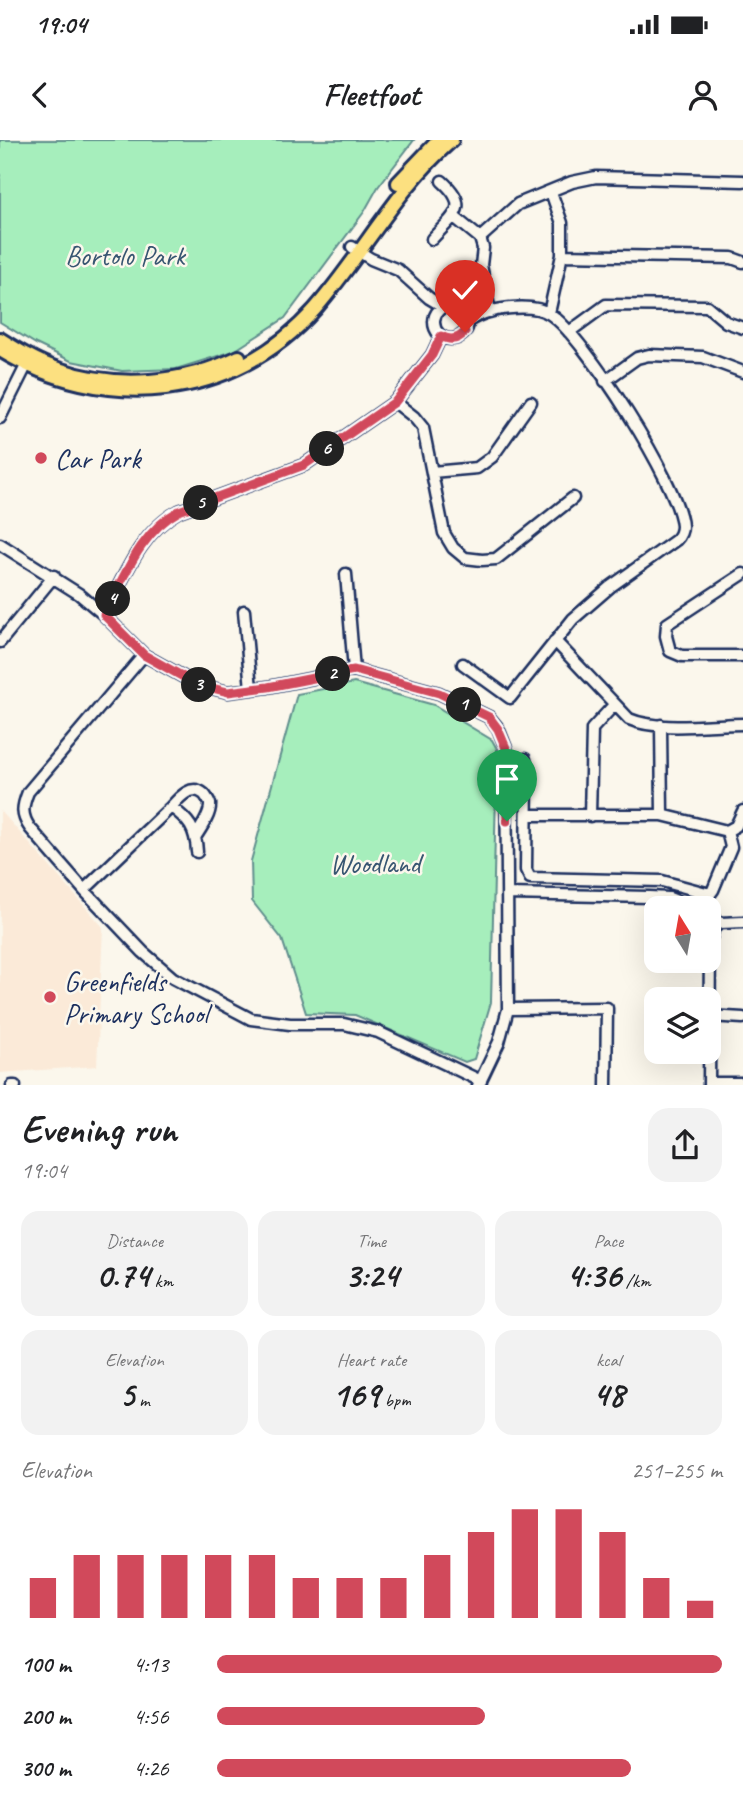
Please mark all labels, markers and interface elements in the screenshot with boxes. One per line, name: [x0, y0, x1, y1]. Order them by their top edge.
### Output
text: 19:04: [35, 8, 87, 41]
text: Fleetfoot: [323, 74, 420, 115]
icon: back: [21, 76, 59, 114]
icon: person: [684, 76, 722, 114]
park label: Bortolo Park: [65, 238, 187, 273]
pin: [435, 260, 495, 332]
icon: check: [446, 271, 484, 309]
pin: 6: [310, 432, 344, 466]
text: 6: [322, 436, 331, 460]
place label: Car Park: [55, 441, 142, 476]
marker: Car Park: [33, 450, 49, 466]
pin: 5: [184, 486, 218, 520]
text: 5: [196, 490, 205, 514]
pin: 4: [96, 582, 130, 616]
text: 4: [108, 586, 117, 610]
pin: 2: [316, 656, 350, 692]
text: 2: [328, 661, 337, 685]
pin: 3: [182, 668, 216, 702]
text: 3: [194, 672, 203, 696]
pin: 1: [447, 688, 482, 722]
text: 1: [459, 692, 468, 716]
pin: [477, 749, 537, 821]
icon: arrive: [488, 760, 526, 798]
park label: Woodland: [330, 846, 424, 881]
north arrow: [644, 896, 721, 973]
map controls: [644, 896, 721, 1064]
place label: Greenfields Primary School: [64, 964, 213, 1031]
button: layers: [644, 987, 721, 1064]
marker: Greenfields Primary School: [42, 989, 58, 1005]
text: Evening run: [21, 1106, 177, 1153]
button: share: [648, 1108, 722, 1182]
text: 19:04: [21, 1156, 67, 1185]
text: Distance: [106, 1229, 163, 1253]
text: Time: [357, 1229, 386, 1253]
text: Pace: [594, 1229, 623, 1253]
text: 0.74: [96, 1253, 150, 1298]
text: 3:24: [344, 1253, 399, 1298]
text: 4:36: [566, 1253, 621, 1298]
text: km: [150, 1269, 173, 1293]
text: /km: [621, 1269, 651, 1293]
text: Elevation: [105, 1348, 164, 1372]
text: Heart rate: [337, 1348, 406, 1372]
text: kcal: [596, 1348, 621, 1372]
text: 5: [119, 1372, 134, 1417]
text: 169: [332, 1372, 380, 1417]
text: 48: [593, 1372, 624, 1417]
text: m: [134, 1388, 150, 1412]
text: bpm: [380, 1388, 411, 1412]
text: Elevation: [21, 1456, 92, 1485]
text: 251–255 m: [631, 1456, 722, 1485]
text: 100 m: [21, 1650, 71, 1679]
text: 4:13: [133, 1650, 169, 1679]
text: 200 m: [21, 1702, 71, 1731]
text: 4:56: [133, 1702, 169, 1731]
text: 300 m: [21, 1754, 71, 1783]
text: 4:26: [133, 1754, 169, 1783]

